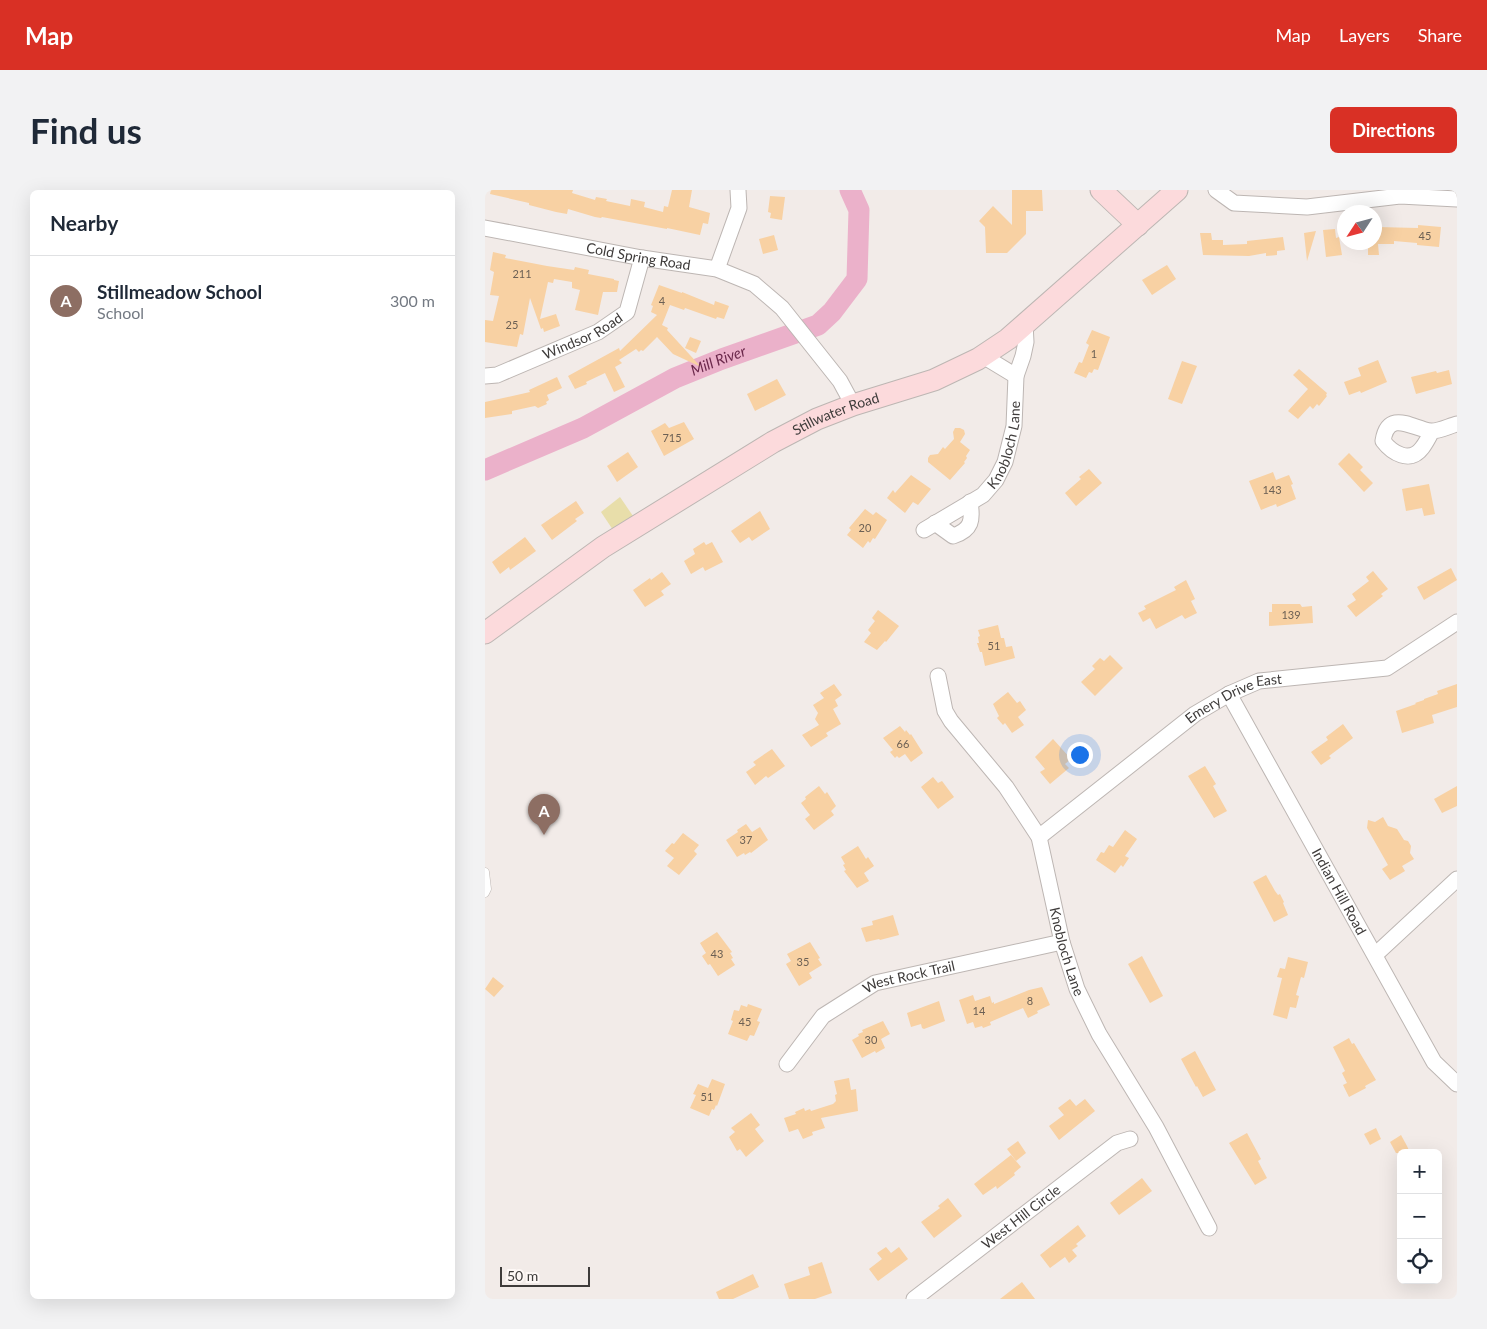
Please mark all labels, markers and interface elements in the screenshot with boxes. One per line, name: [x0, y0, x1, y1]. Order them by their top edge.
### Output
text: Map: [25, 21, 73, 50]
text: Map: [1275, 24, 1311, 46]
text: Layers: [1339, 24, 1390, 46]
text: Share: [1418, 24, 1462, 46]
button: Directions: [1330, 107, 1457, 153]
text: Find us: [30, 109, 142, 151]
north arrow: [1337, 205, 1382, 250]
text: Nearby: [50, 210, 118, 235]
house number: 45: [1419, 229, 1431, 242]
street label: Cold Spring Road: [585, 239, 692, 273]
house number: 211: [512, 267, 532, 280]
text: Stillmeadow School: [97, 280, 262, 303]
text: A: [60, 291, 72, 310]
text: 300 m: [390, 291, 435, 310]
house number: 4: [659, 294, 666, 307]
text: School: [97, 303, 144, 322]
street label: Windsor Road: [540, 309, 625, 363]
house number: 25: [506, 318, 518, 331]
water label: Mill River: [688, 341, 749, 379]
house number: 1: [1091, 347, 1097, 360]
street label: Stillwater Road: [789, 388, 881, 438]
street label: Knobloch Lane: [983, 401, 1023, 492]
house number: 715: [662, 431, 682, 444]
house number: 143: [1262, 483, 1282, 496]
house number: 20: [859, 521, 872, 534]
house number: 139: [1281, 608, 1301, 621]
house number: 51: [988, 639, 1000, 652]
street label: Emery Drive East: [1181, 670, 1283, 727]
house number: 66: [897, 737, 909, 750]
your location: [1067, 742, 1093, 768]
pin: A: [528, 794, 560, 835]
house number: 37: [740, 833, 752, 846]
street label: Indian Hill Road: [1309, 845, 1370, 937]
street label: Knobloch Lane: [1047, 905, 1088, 999]
house number: 43: [711, 947, 723, 960]
house number: 35: [797, 955, 809, 968]
street label: West Rock Trail: [859, 957, 956, 997]
house number: 8: [1027, 994, 1033, 1007]
house number: 14: [973, 1004, 986, 1017]
house number: 45: [739, 1015, 751, 1028]
house number: 30: [865, 1033, 878, 1046]
house number: 51: [701, 1090, 713, 1103]
map controls: [1397, 1149, 1442, 1284]
button: +: [1397, 1149, 1442, 1194]
street label: West Hill Circle: [978, 1181, 1064, 1252]
button: −: [1397, 1194, 1442, 1239]
button: locate: [1397, 1239, 1442, 1284]
scale bar: [500, 1264, 590, 1287]
text: 50 m: [507, 1267, 538, 1284]

